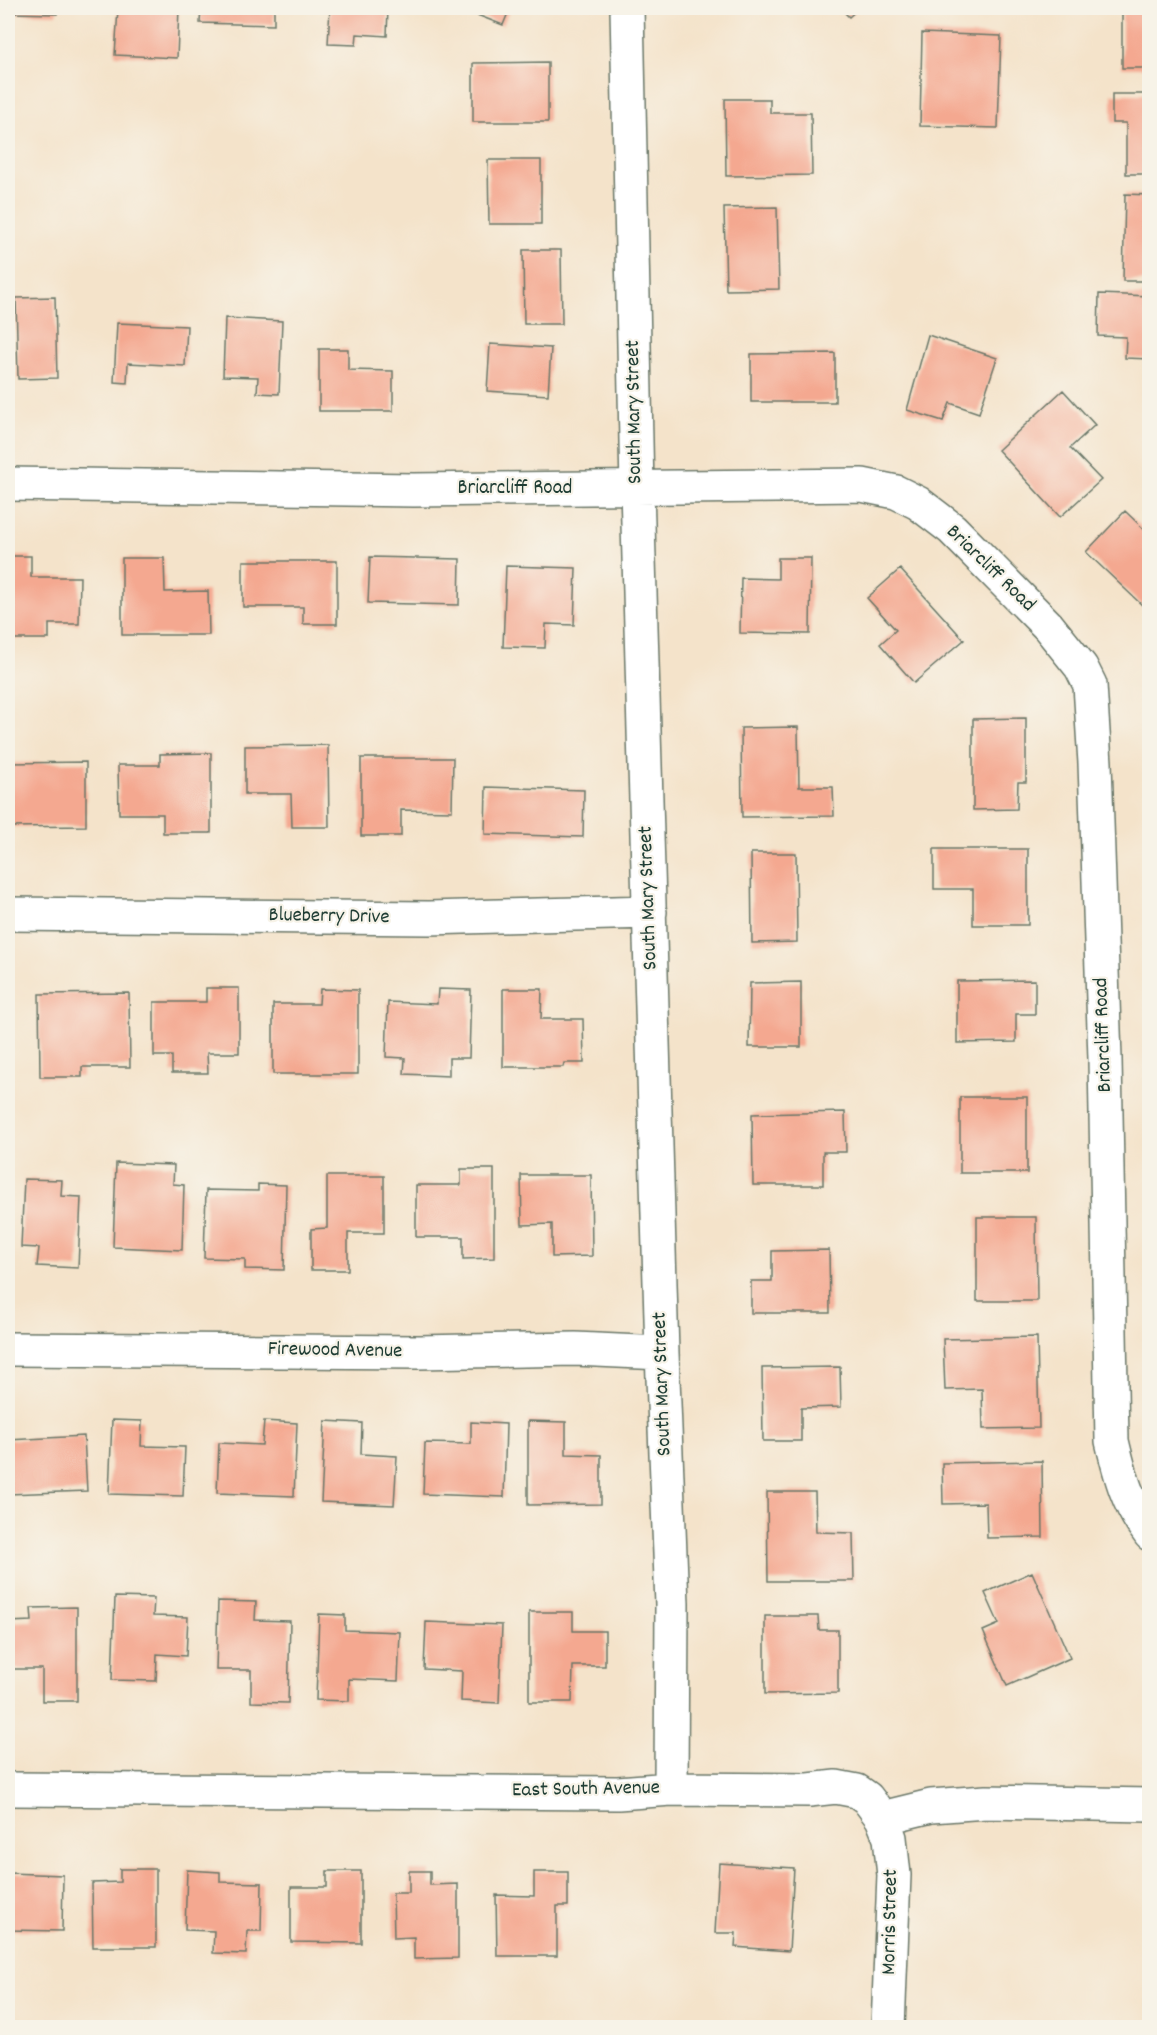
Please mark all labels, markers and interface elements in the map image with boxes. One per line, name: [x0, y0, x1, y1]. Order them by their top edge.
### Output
street label: South Mary Street: [619, 339, 651, 484]
street label: Briarcliff Road: [458, 474, 572, 504]
street label: Briarcliff Road: [938, 518, 1042, 620]
street label: South Mary Street: [631, 825, 667, 971]
street label: Blueberry Drive: [268, 901, 390, 933]
street label: Briarcliff Road: [1087, 977, 1121, 1093]
street label: South Mary Street: [645, 1311, 681, 1457]
street label: Firewood Avenue: [267, 1335, 403, 1367]
street label: East South Avenue: [512, 1774, 660, 1806]
street label: Morris Street: [875, 1869, 907, 1975]

